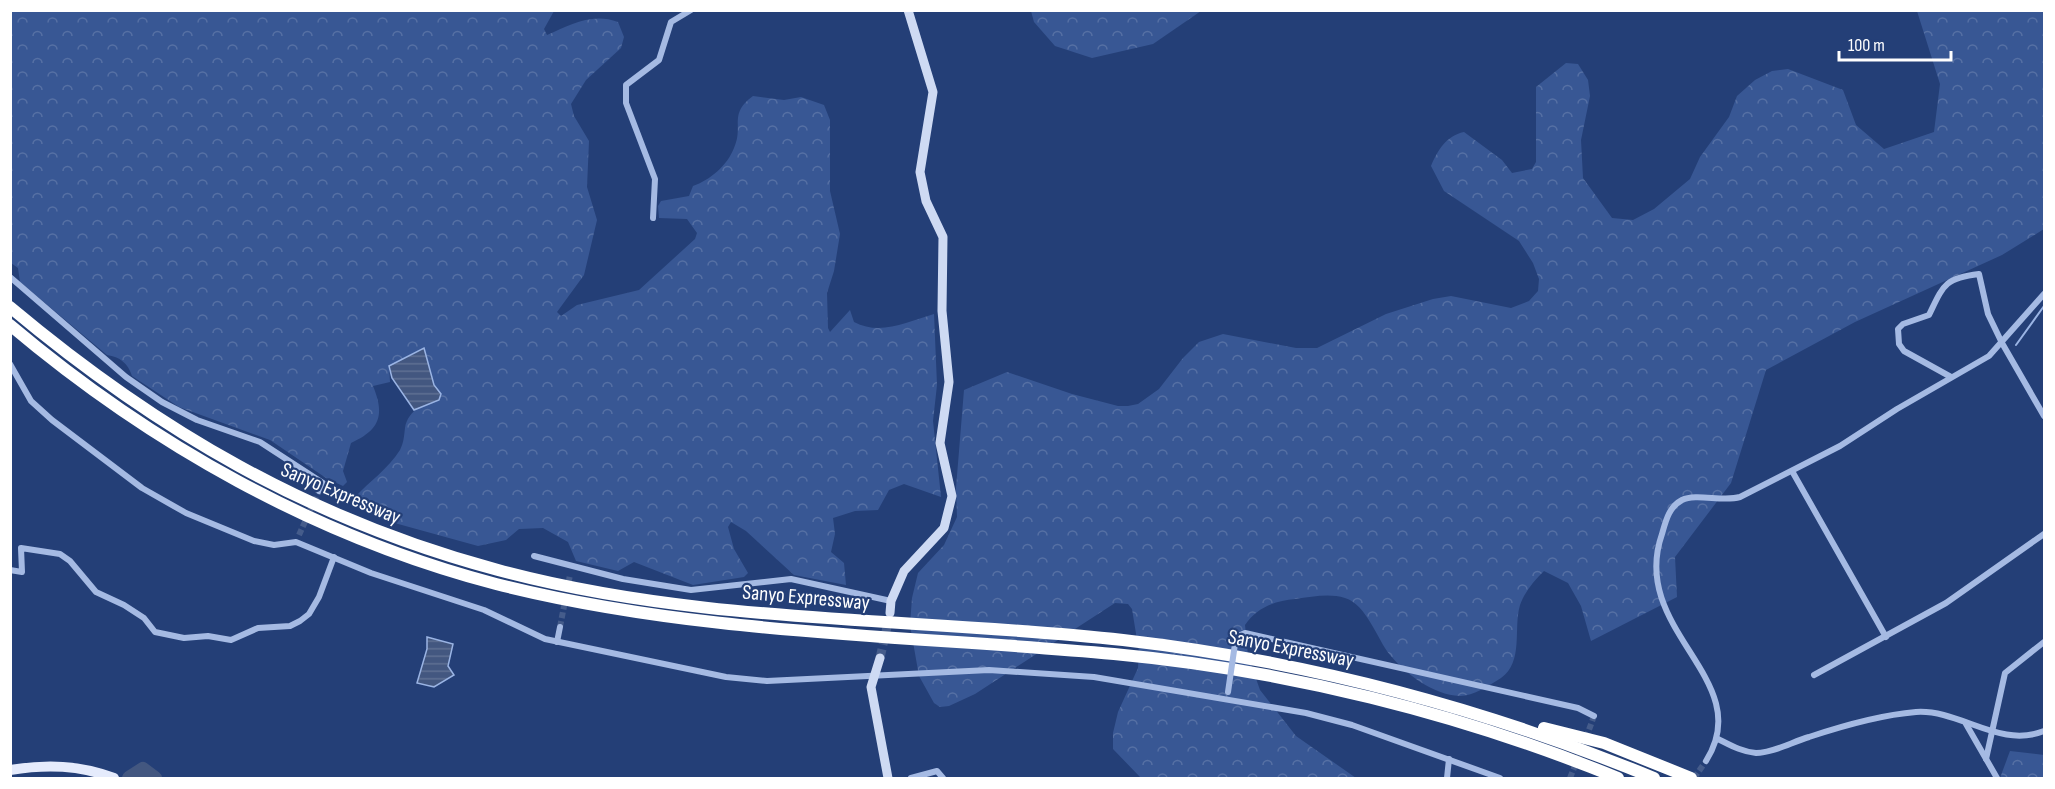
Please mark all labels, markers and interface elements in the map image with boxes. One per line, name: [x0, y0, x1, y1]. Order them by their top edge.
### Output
scale bar: [1839, 24, 1952, 62]
text: 100 m: [1848, 35, 1885, 56]
street label: Sanyo Expressway: [277, 457, 404, 530]
street label: Sanyo Expressway: [741, 579, 871, 616]
street label: Sanyo Expressway: [1226, 624, 1356, 673]

